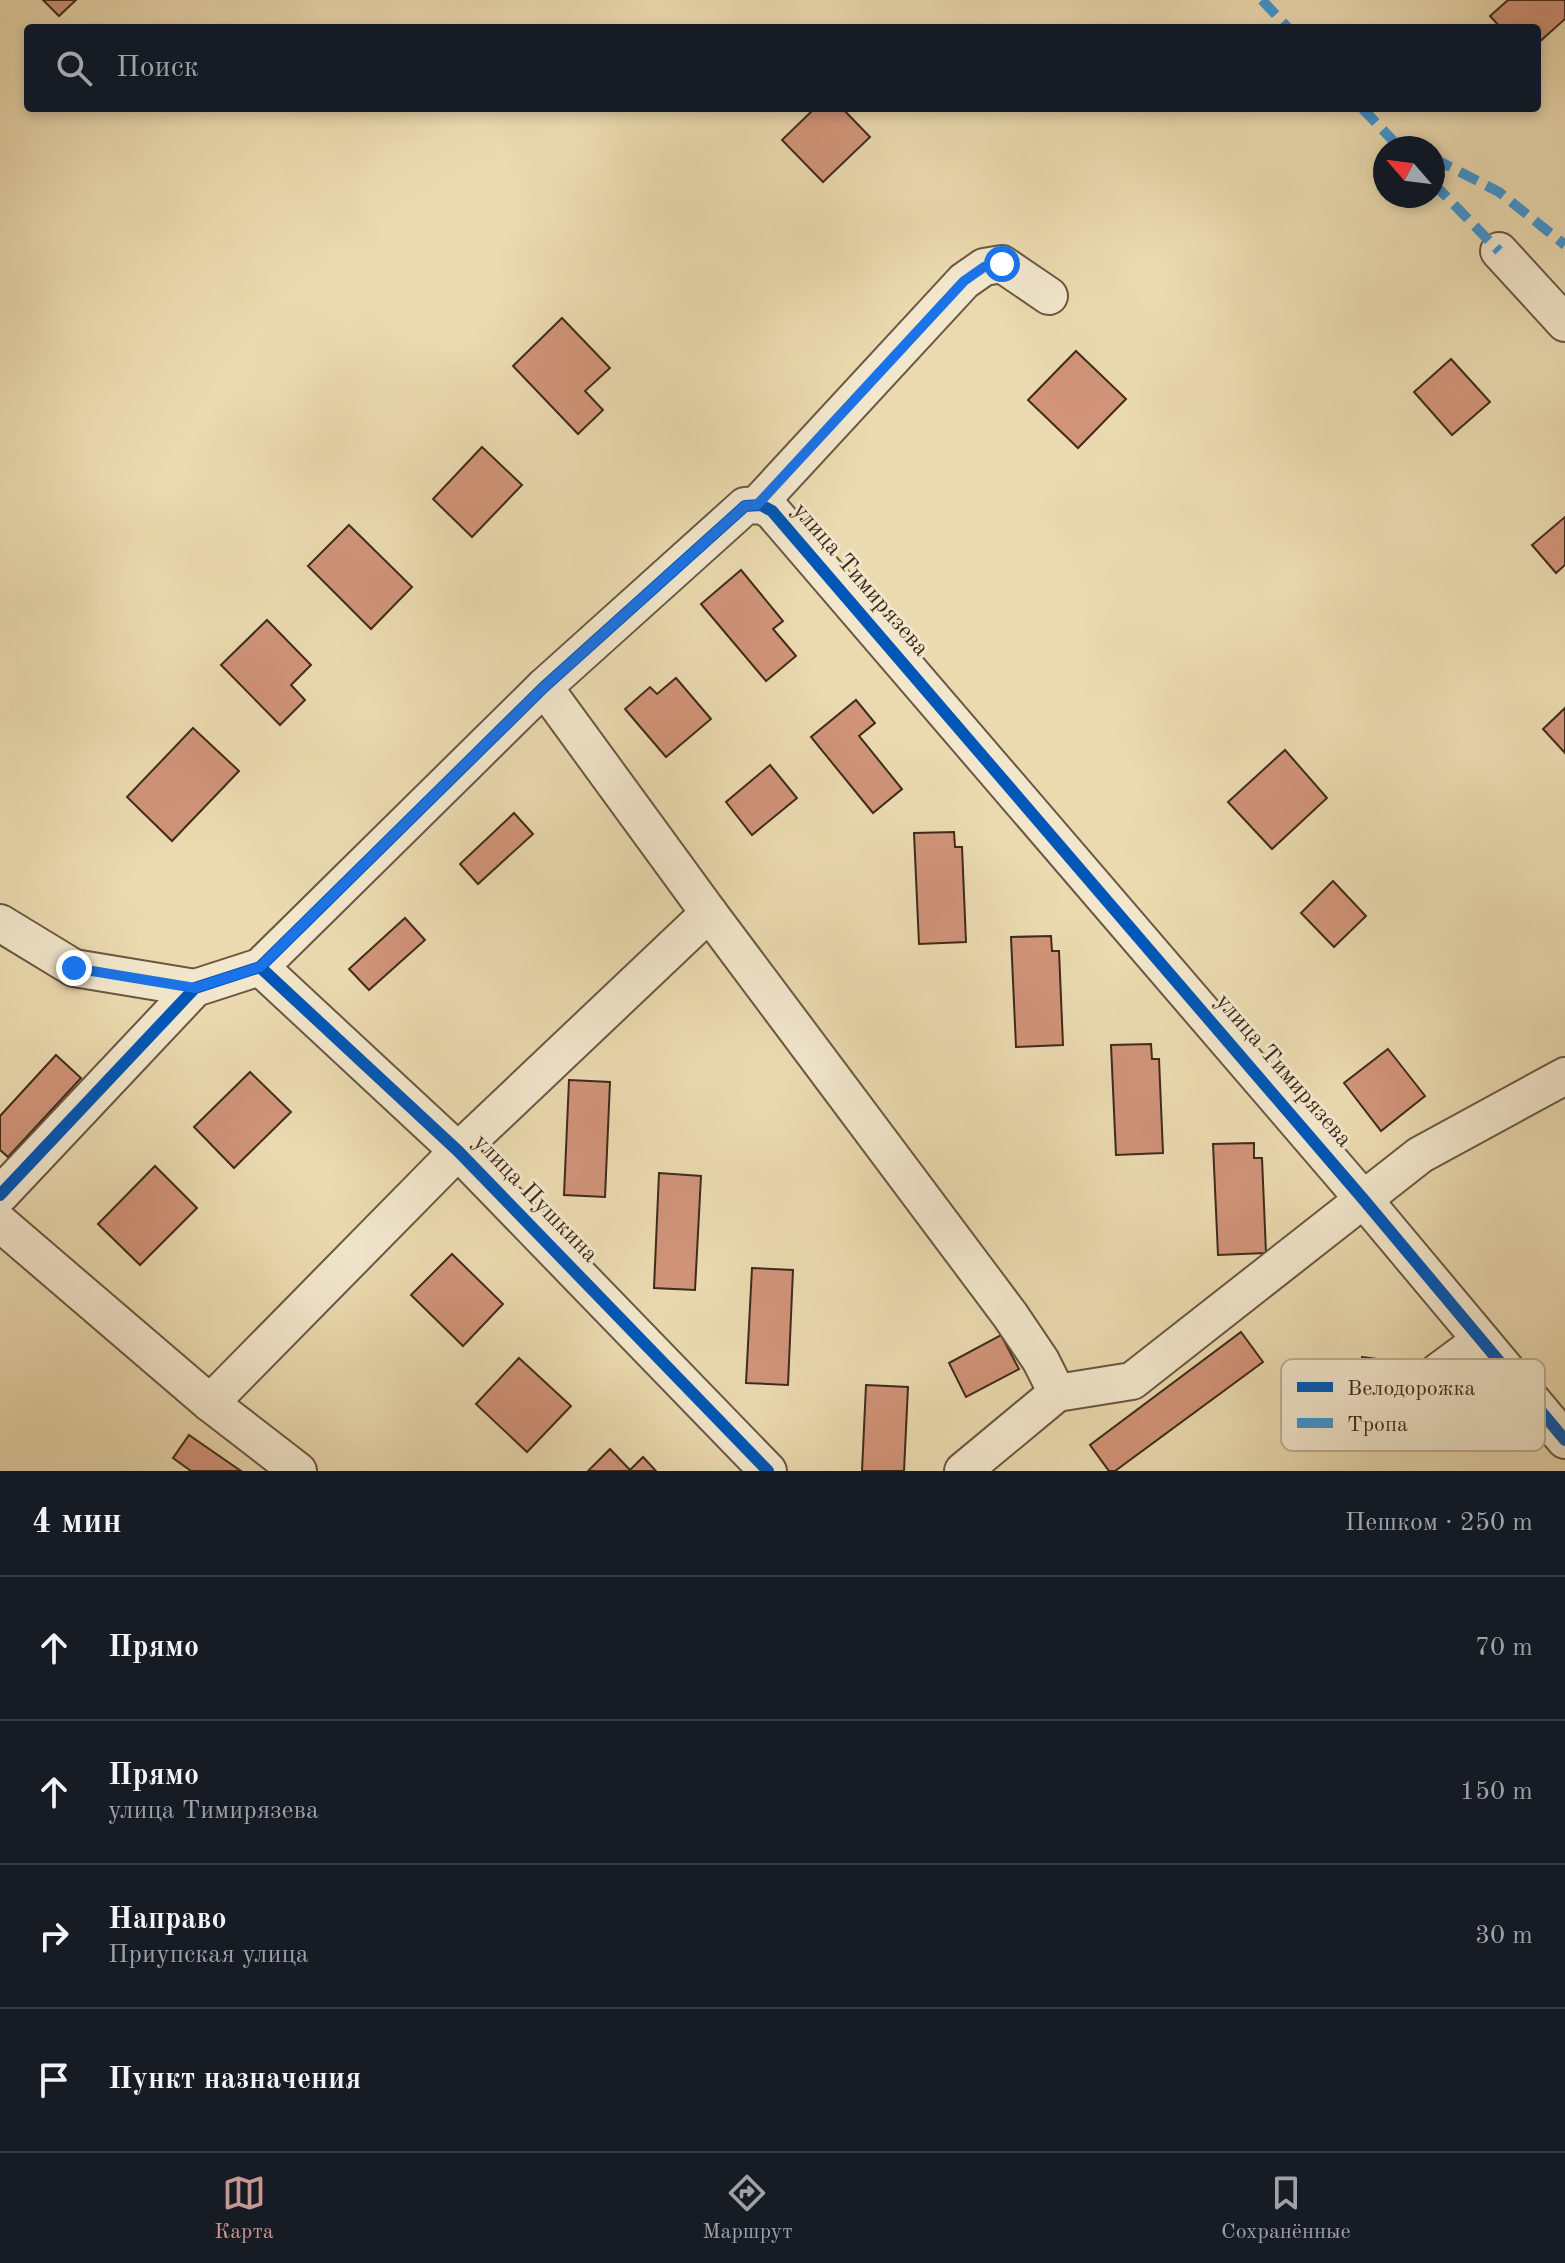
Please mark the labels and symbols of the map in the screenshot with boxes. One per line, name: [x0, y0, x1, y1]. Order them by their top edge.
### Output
north arrow: [1373, 136, 1445, 208]
route start: [984, 246, 1020, 282]
street label: улица Тимирязева: [787, 499, 933, 661]
route end: [56, 950, 92, 986]
street label: улица Тимирязева: [1210, 990, 1356, 1152]
street label: улица Пушкина: [468, 1130, 602, 1268]
legend: [1281, 1359, 1545, 1451]
text: Велодорожка: [1347, 1378, 1476, 1400]
text: Тропа: [1347, 1414, 1408, 1436]

